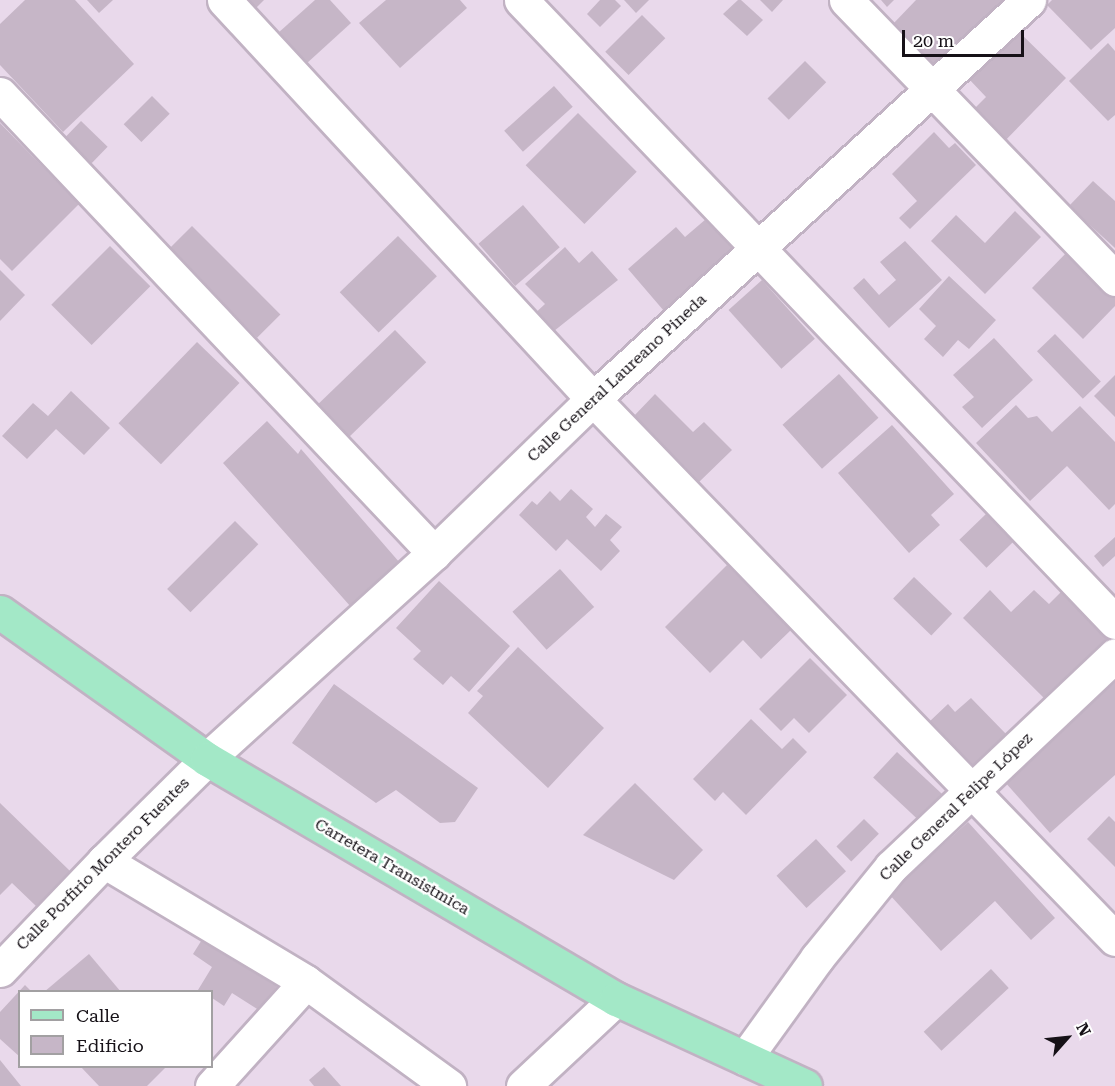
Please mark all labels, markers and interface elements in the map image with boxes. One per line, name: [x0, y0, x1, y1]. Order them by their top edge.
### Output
scale bar: [905, 18, 1026, 56]
text: 20 m: [913, 30, 954, 51]
street label: Calle General Laureano Pineda: [524, 290, 710, 466]
street label: Calle General Felipe López: [876, 729, 1036, 885]
street label: Calle Porfirio Montero Fuentes: [13, 774, 193, 954]
street label: Carretera Transistmica: [311, 815, 473, 919]
legend: [18, 990, 213, 1068]
text: Calle: [76, 1005, 120, 1026]
north arrow: [1037, 1008, 1097, 1068]
text: N: [1072, 1020, 1095, 1039]
text: Edificio: [76, 1035, 144, 1056]

